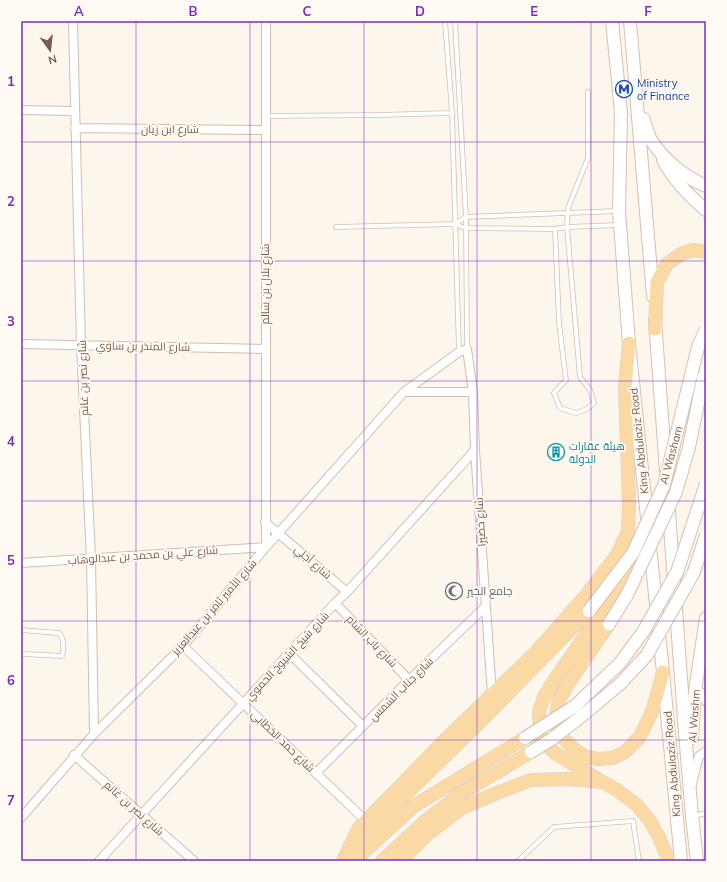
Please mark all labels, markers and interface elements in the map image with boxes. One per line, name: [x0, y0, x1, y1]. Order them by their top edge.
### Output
text: A: [74, 3, 84, 19]
text: B: [189, 3, 198, 19]
text: C: [303, 3, 312, 19]
text: D: [415, 3, 425, 19]
text: E: [530, 3, 538, 19]
text: F: [644, 3, 652, 19]
north arrow: [30, 30, 70, 70]
text: N: [47, 52, 58, 67]
text: 1: [7, 73, 15, 89]
place label: Ministry of Finance: [637, 76, 689, 103]
metro station icon: Ministry of Finance: [614, 79, 634, 99]
street label: شارع ابن زيان: [141, 122, 199, 137]
text: 2: [7, 193, 15, 209]
street label: شارع بلال بن سالم: [258, 244, 273, 324]
text: 3: [7, 313, 15, 329]
street label: شارع المنذر بن ساوي: [96, 338, 190, 356]
street label: شارع نصر بن غانم: [75, 340, 92, 416]
street label: King Abdulaziz Road: [626, 387, 652, 495]
street label: Al Washam: [656, 424, 686, 486]
text: 4: [7, 433, 15, 449]
place label: هيئة عقارات الدولة: [569, 439, 625, 466]
building icon: هيئة عقارات الدولة: [546, 442, 566, 462]
street label: شارع خضيرا: [471, 497, 490, 547]
street label: شارع أجلي: [290, 542, 335, 583]
street label: شارع علي بن محمد بن عبدالوهاب: [67, 543, 219, 569]
text: 5: [7, 552, 15, 568]
street label: شارع الأمير ثامر بن عبدالعزيز: [168, 556, 260, 659]
mosque icon: جامع الخير: [444, 581, 464, 601]
place label: جامع الخير: [466, 584, 512, 599]
street label: شارع شيخ الشيوخ الحموي: [242, 608, 333, 705]
street label: شارع باب الشام: [343, 612, 400, 671]
street label: شارع جناب الشمس: [366, 654, 437, 725]
text: 6: [7, 672, 15, 688]
street label: Al Washm: [685, 689, 703, 743]
street label: شارع حمد الخطابي: [247, 707, 318, 776]
street label: King Abdulaziz Road: [660, 710, 684, 818]
street label: شارع نصر بن غانم: [101, 777, 167, 839]
text: 7: [7, 792, 15, 808]

